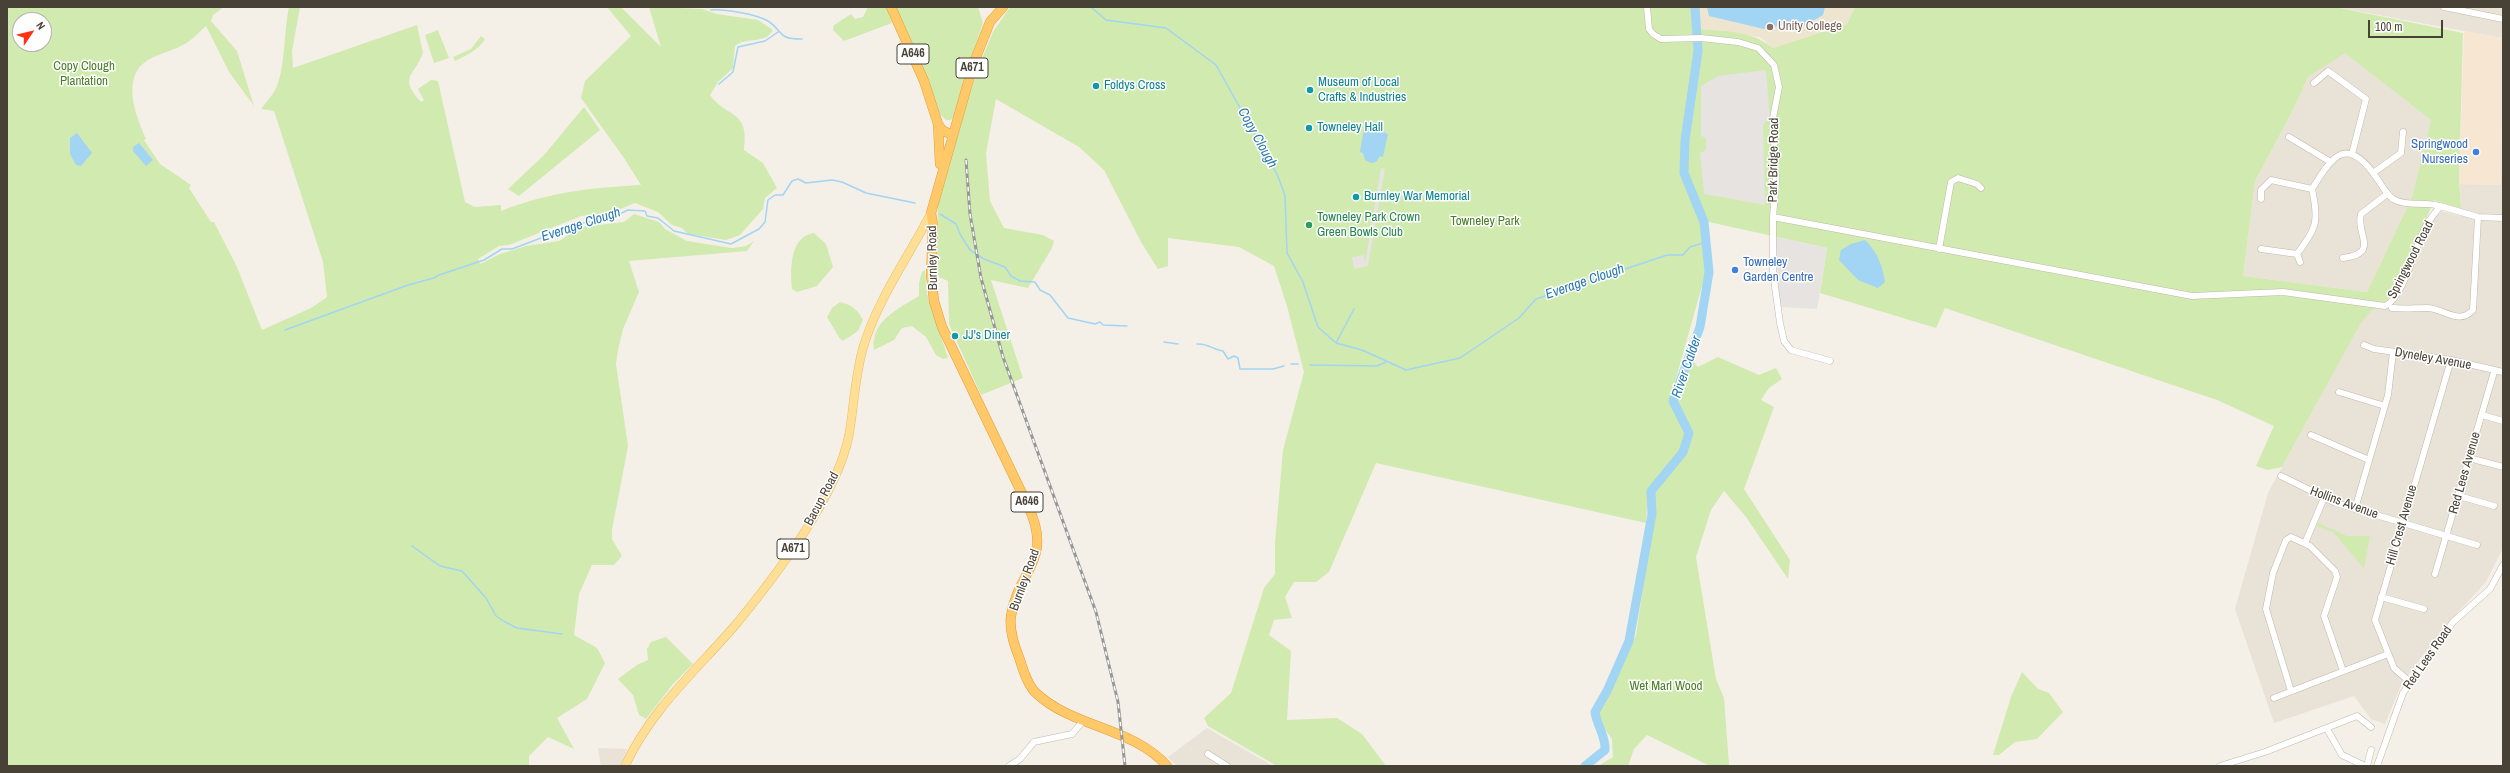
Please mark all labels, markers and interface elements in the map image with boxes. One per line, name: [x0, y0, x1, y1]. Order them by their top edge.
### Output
north arrow: [12, 12, 52, 52]
scale bar: [2370, 12, 2445, 38]
text: N: [33, 19, 49, 32]
place label: Unity College: [1778, 19, 1842, 35]
text: 100 m: [2375, 19, 2402, 35]
marker: Unity College: [1765, 22, 1775, 32]
road number: A646: [897, 44, 929, 64]
road number: A671: [956, 58, 988, 78]
park label: Copy Clough Plantation: [53, 59, 115, 90]
place label: Museum of Local Crafts & Industries: [1318, 75, 1406, 106]
place label: Foldys Cross: [1104, 78, 1166, 94]
marker: Foldys Cross: [1091, 81, 1101, 91]
marker: Museum of Local Crafts & Industries: [1305, 85, 1315, 95]
water label: Copy Clough: [1234, 105, 1280, 171]
street label: Park Bridge Road: [1765, 118, 1783, 202]
place label: Towneley Hall: [1317, 120, 1383, 136]
marker: Towneley Hall: [1304, 123, 1314, 133]
place label: Springwood Nurseries: [2411, 137, 2468, 168]
marker: Springwood Nurseries: [2471, 147, 2481, 157]
place label: Burnley War Memorial: [1364, 189, 1470, 205]
marker: Burnley War Memorial: [1351, 192, 1361, 202]
water label: Everage Clough: [539, 204, 623, 246]
place label: Towneley Park Crown Green Bowls Club: [1317, 210, 1420, 241]
park label: Towneley Park: [1450, 214, 1520, 230]
street label: Springwood Road: [2385, 218, 2437, 302]
marker: Towneley Park Crown Green Bowls Club: [1304, 220, 1314, 230]
street label: Burnley Road: [925, 226, 941, 290]
place label: Towneley Garden Centre: [1743, 255, 1814, 286]
water label: Everage Clough: [1543, 261, 1627, 303]
marker: Towneley Garden Centre: [1730, 265, 1740, 275]
place label: JJ's Diner: [963, 328, 1010, 344]
marker: JJ's Diner: [950, 331, 960, 341]
water label: River Calder: [1669, 334, 1705, 400]
street label: Dyneley Avenue: [2394, 345, 2472, 373]
street label: Red Lees Avenue: [2446, 430, 2484, 516]
street label: Bacup Road: [801, 469, 843, 529]
street label: Hollins Avenue: [2308, 483, 2380, 523]
street label: Hill Crest Avenue: [2383, 483, 2421, 567]
road number: A646: [1011, 492, 1043, 512]
road number: A671: [777, 539, 809, 559]
street label: Burnley Road: [1007, 547, 1043, 613]
street label: Red Lees Road: [2400, 623, 2456, 693]
park label: Wet Marl Wood: [1629, 679, 1703, 695]

